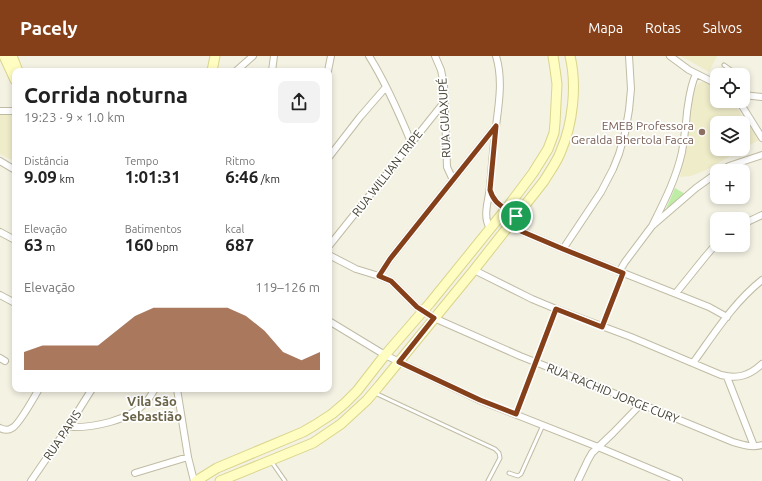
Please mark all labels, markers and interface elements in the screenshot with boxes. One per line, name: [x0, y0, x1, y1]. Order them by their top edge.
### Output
text: Pacely: [20, 17, 78, 39]
text: Mapa: [588, 20, 623, 36]
text: Rotas: [645, 20, 681, 36]
text: Salvos: [703, 20, 742, 36]
map controls: [710, 68, 750, 252]
button: locate: [710, 68, 750, 108]
street label: RUA GUAXUPÉ: [435, 77, 453, 158]
button: share: [278, 81, 320, 123]
text: Corrida noturna: [24, 82, 188, 107]
text: 19:23 · 9 × 1.0 km: [24, 110, 125, 124]
button: layers: [710, 116, 750, 156]
place label: EMEB Professora Geralda Bhertola Facca: [571, 119, 694, 146]
street label: RUA WILLIAN TRIPE: [349, 127, 425, 219]
marker: EMEB Professora Geralda Bhertola Facca: [697, 127, 707, 137]
text: Distância: [24, 155, 69, 167]
text: Tempo: [125, 155, 159, 167]
text: Ritmo: [225, 155, 255, 167]
button: +: [710, 164, 750, 204]
text: 9.09: [24, 167, 57, 186]
text: 1:01:31: [125, 167, 181, 186]
text: 6:46: [225, 167, 258, 186]
text: km: [57, 173, 75, 185]
text: /km: [258, 173, 280, 185]
pin: [499, 199, 533, 233]
icon: arrive: [505, 205, 527, 227]
button: −: [710, 212, 750, 252]
text: Elevação: [24, 223, 67, 235]
text: Batimentos: [125, 223, 182, 235]
text: kcal: [225, 223, 244, 235]
text: 63: [24, 235, 43, 254]
text: 160: [125, 235, 153, 254]
text: 687: [225, 235, 254, 254]
text: m: [43, 241, 55, 253]
text: bpm: [153, 241, 178, 253]
text: Elevação: [24, 280, 75, 294]
text: 119–126 m: [255, 280, 320, 294]
street label: RUA RACHID JORGE CURY: [545, 360, 681, 426]
district label: Vila São Sebastião: [122, 394, 182, 423]
street label: RUA PARIS: [41, 408, 83, 462]

